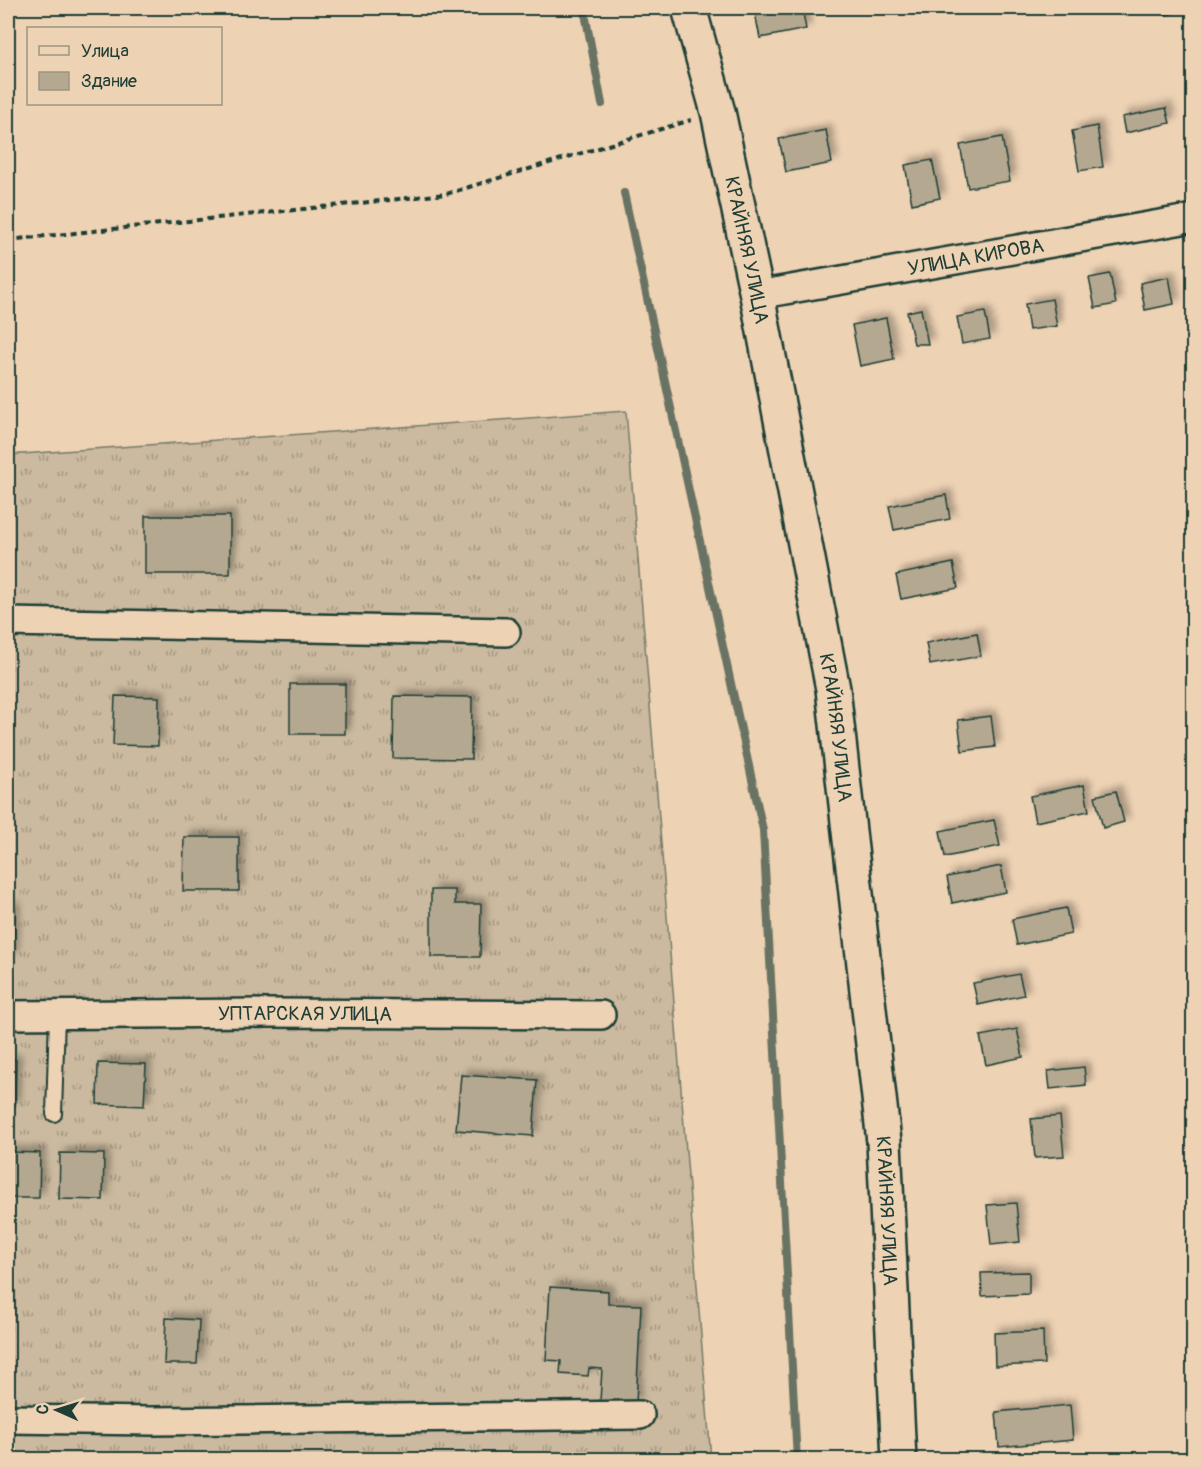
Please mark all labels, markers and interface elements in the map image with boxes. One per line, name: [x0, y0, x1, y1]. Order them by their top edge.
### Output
legend: [27, 27, 222, 105]
text: Улица: [81, 40, 129, 63]
text: Здание: [81, 70, 137, 93]
street label: КРАЙНЯЯ УЛИЦА: [719, 174, 774, 326]
street label: УЛИЦА КИРОВА: [906, 233, 1046, 281]
street label: КРАЙНЯЯ УЛИЦА: [813, 651, 858, 803]
street label: УПТАРСКАЯ УЛИЦА: [218, 1001, 392, 1027]
street label: КРАЙНЯЯ УЛИЦА: [870, 1135, 903, 1286]
north arrow: [27, 1380, 87, 1440]
text: С: [33, 1404, 53, 1415]

